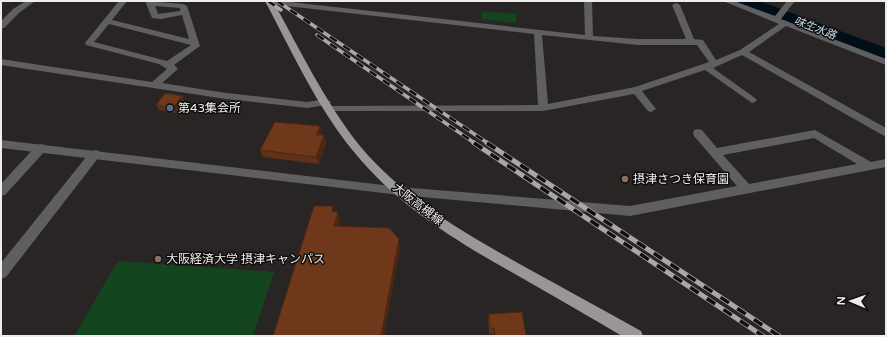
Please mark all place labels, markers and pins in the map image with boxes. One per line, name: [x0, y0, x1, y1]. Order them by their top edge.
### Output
place label: 第43集会所: [178, 101, 241, 115]
marker: 第43集会所: [165, 103, 175, 113]
place label: 摂津さつき保育園: [633, 172, 729, 186]
marker: 摂津さつき保育園: [620, 174, 630, 184]
place label: 大阪経済大学 摂津キャンパス: [166, 252, 325, 266]
marker: 大阪経済大学 摂津キャンパス: [153, 254, 163, 264]

